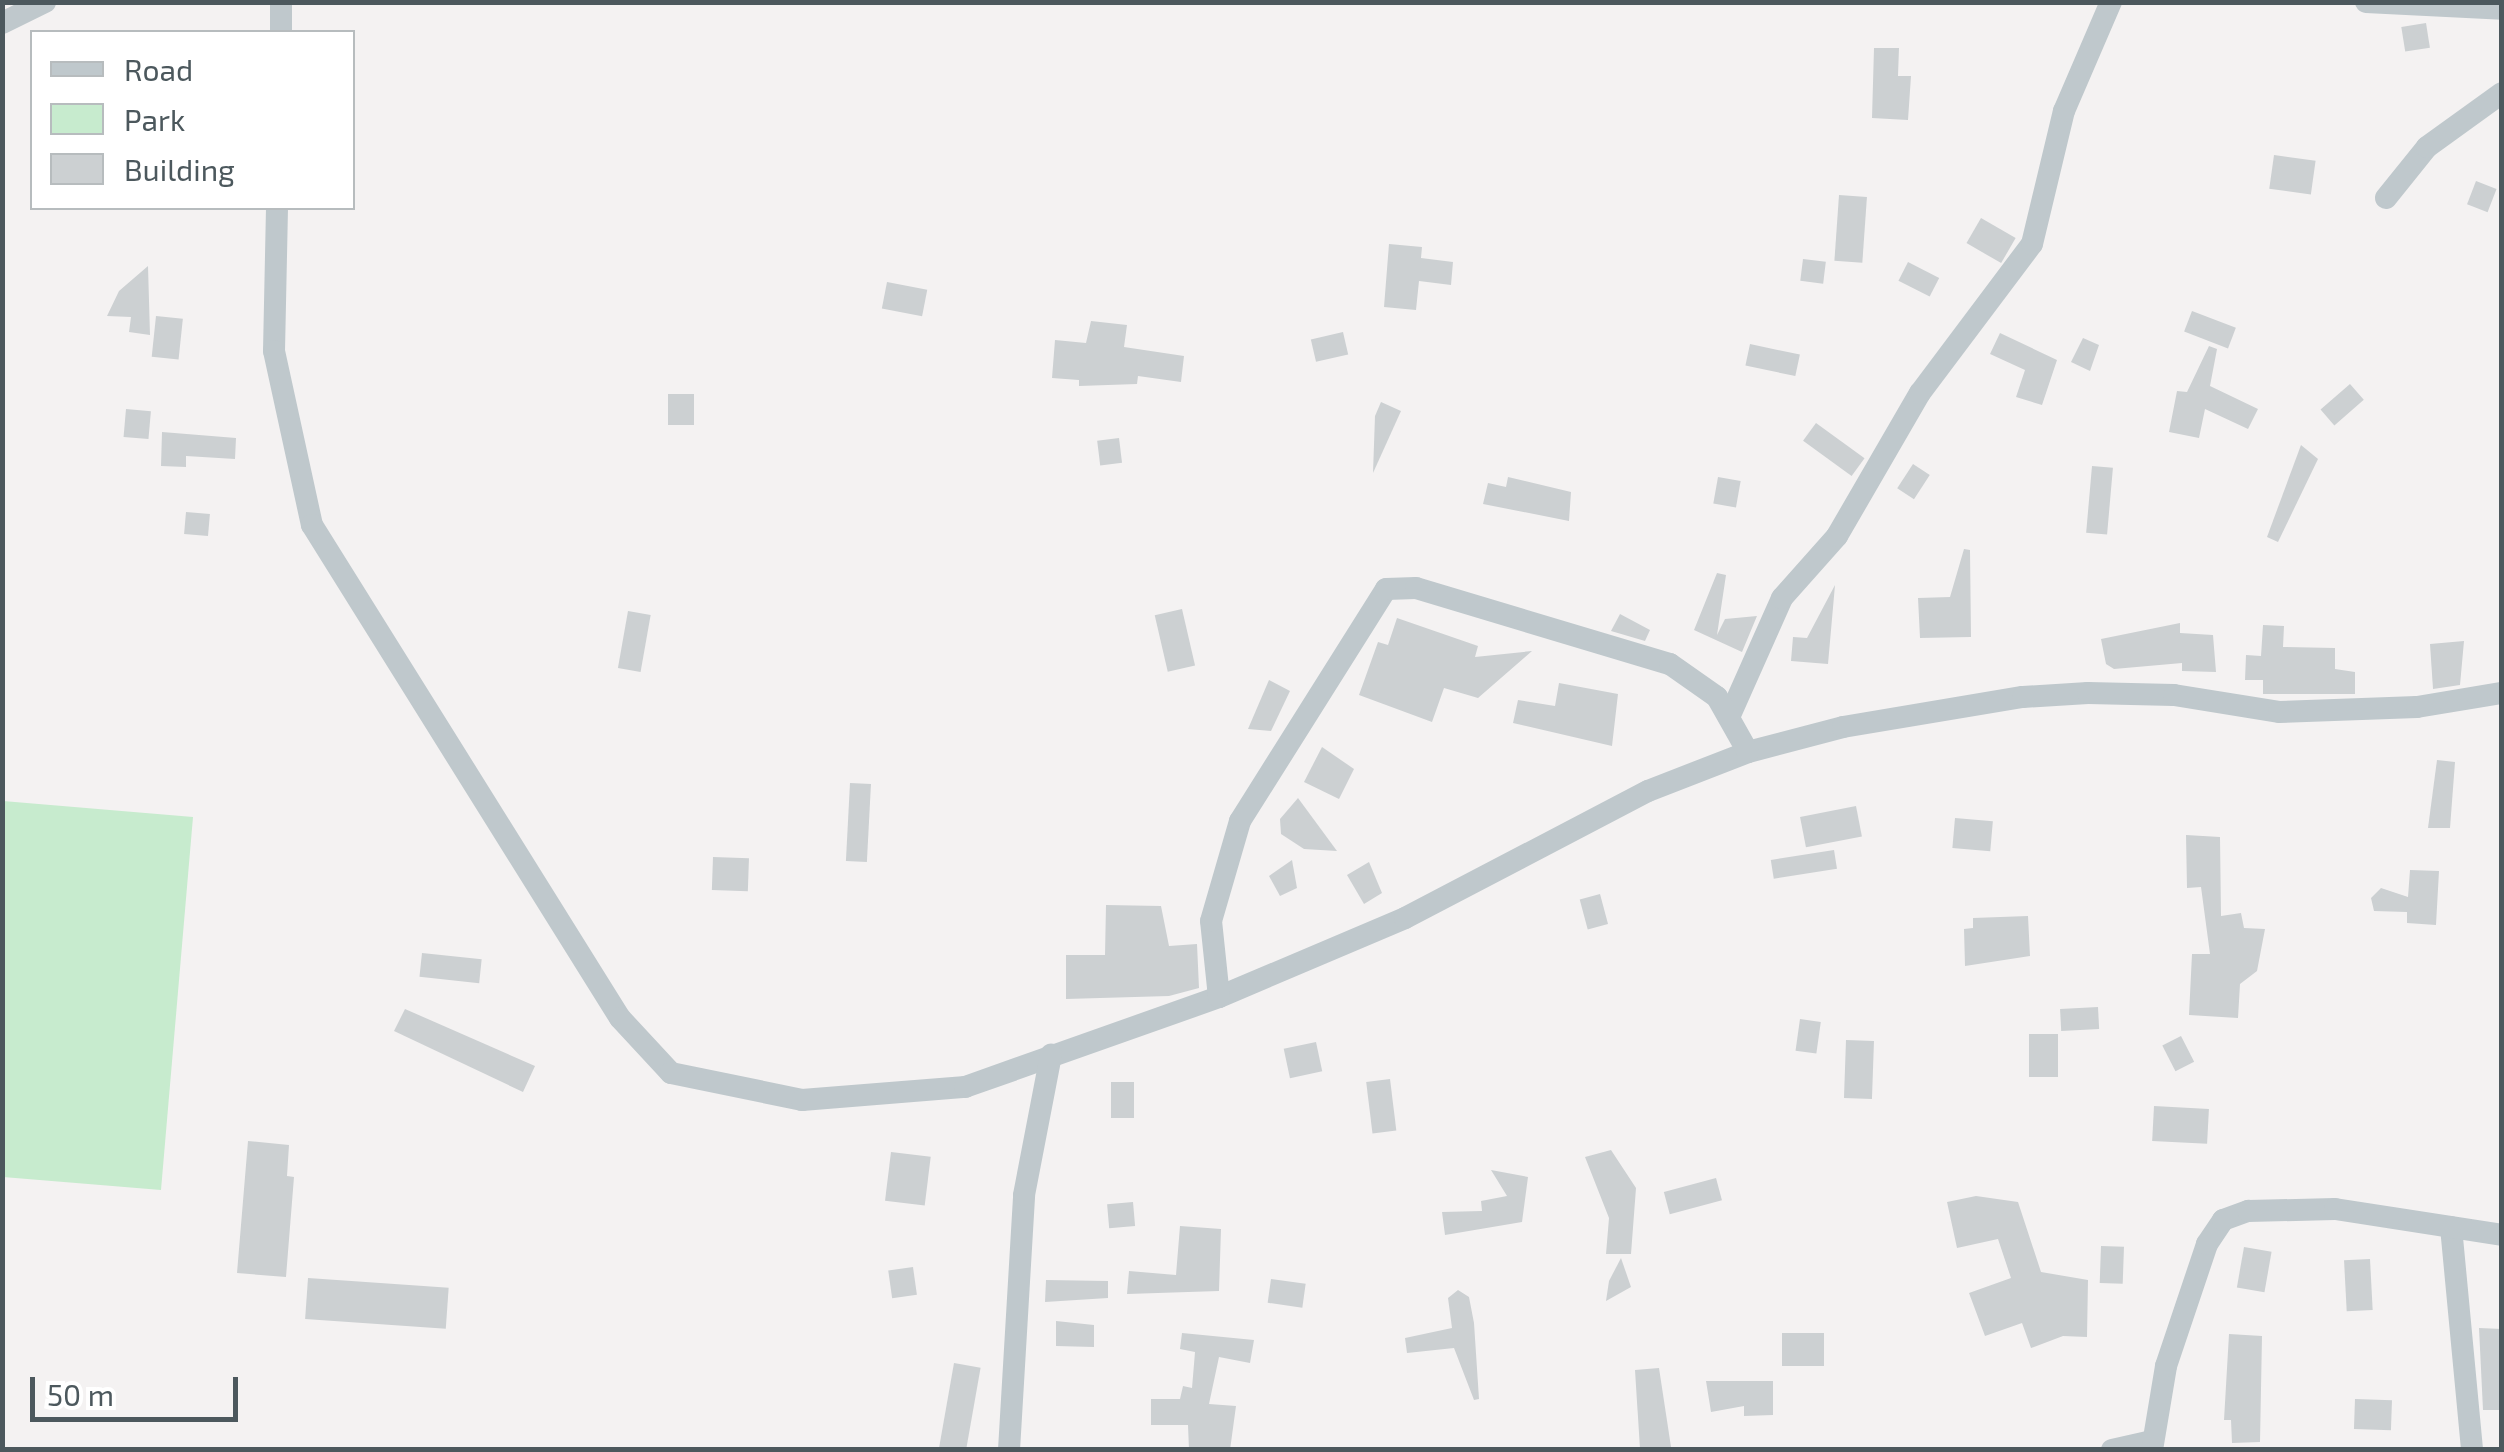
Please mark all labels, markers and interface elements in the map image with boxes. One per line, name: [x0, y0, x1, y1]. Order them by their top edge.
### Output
legend: [30, 30, 355, 210]
text: Road: [124, 51, 193, 87]
text: Park: [124, 101, 185, 137]
text: Building: [124, 151, 235, 187]
scale bar: [35, 1357, 242, 1419]
text: 50 m: [47, 1376, 114, 1412]

